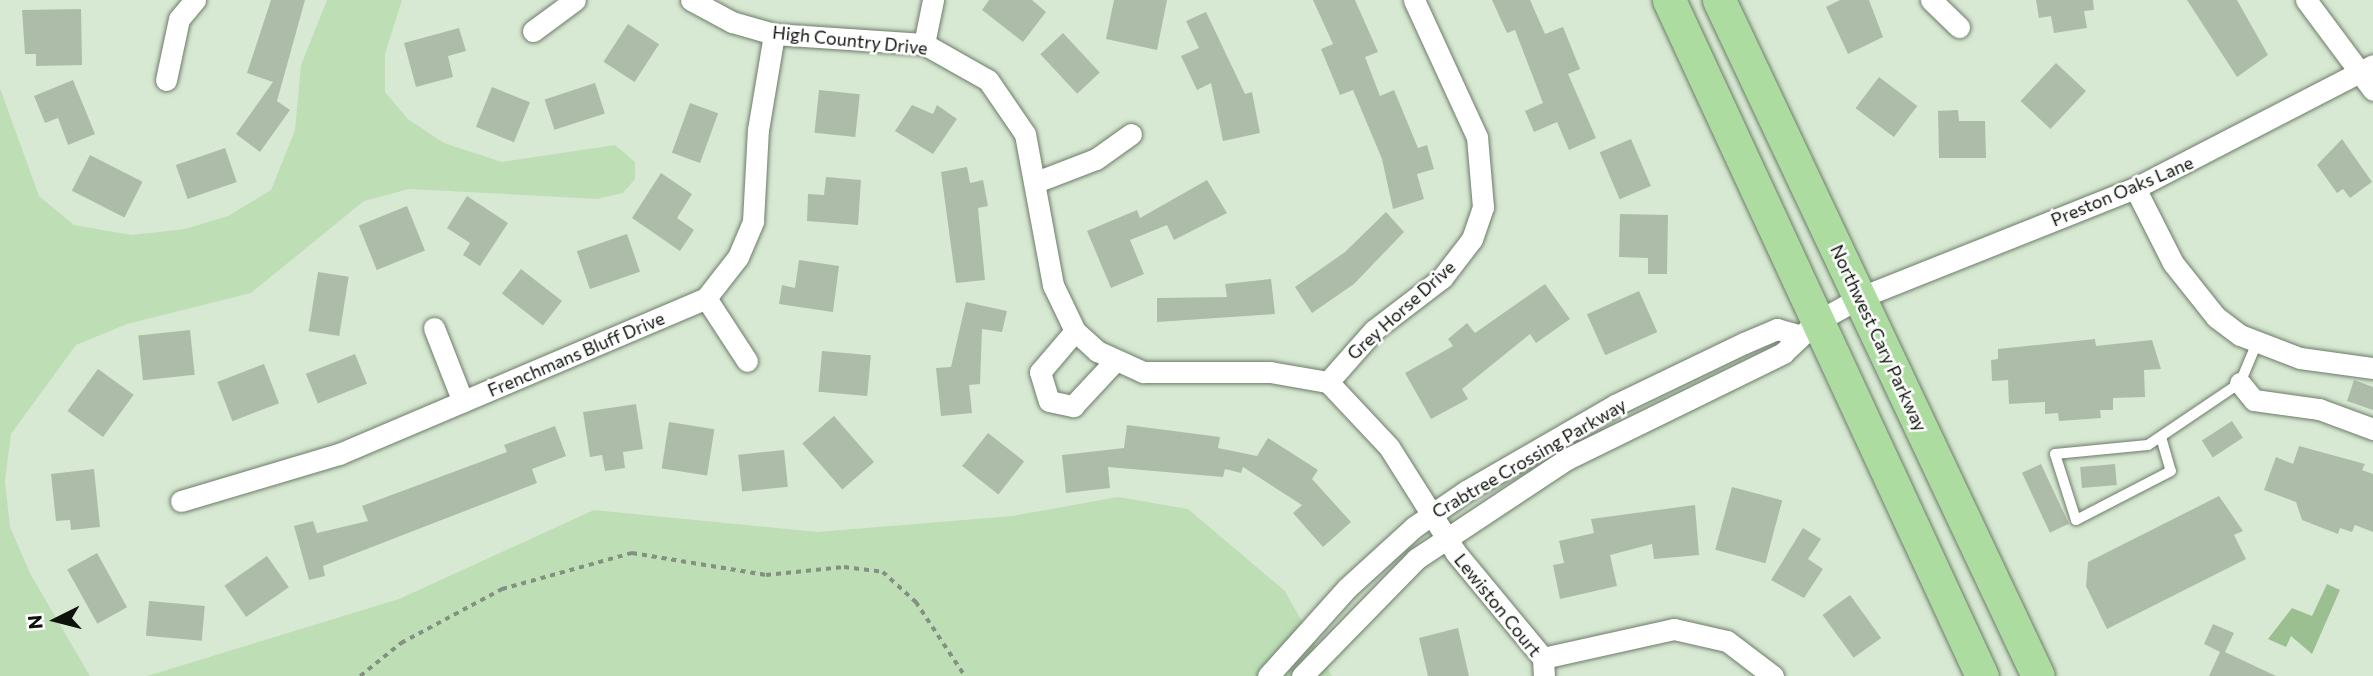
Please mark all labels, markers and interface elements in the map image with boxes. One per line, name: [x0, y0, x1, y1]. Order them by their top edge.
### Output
street label: High Country Drive: [771, 21, 929, 59]
street label: Preston Oaks Lane: [2048, 151, 2196, 231]
street label: Northwest Cary Parkway: [1826, 241, 1932, 435]
street label: Grey Horse Drive: [1343, 256, 1459, 364]
street label: Frenchmans Bluff Drive: [484, 307, 668, 401]
street label: Crabtree Crossing Parkway: [1428, 393, 1630, 523]
street label: Lewiston Court: [1450, 549, 1546, 661]
north arrow: [21, 585, 91, 655]
text: N: [22, 614, 47, 631]

